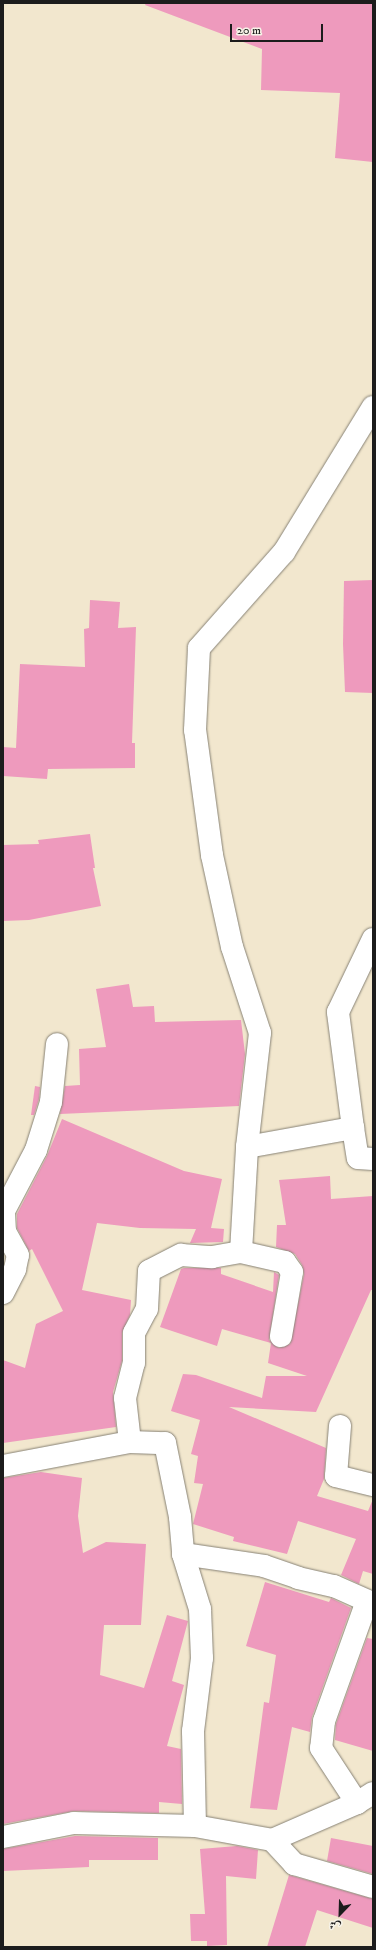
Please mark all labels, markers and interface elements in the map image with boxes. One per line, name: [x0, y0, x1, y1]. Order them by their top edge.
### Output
scale bar: [232, 16, 325, 42]
text: 20 m: [237, 23, 261, 38]
north arrow: [320, 1894, 360, 1934]
text: ش: [328, 1916, 343, 1934]

